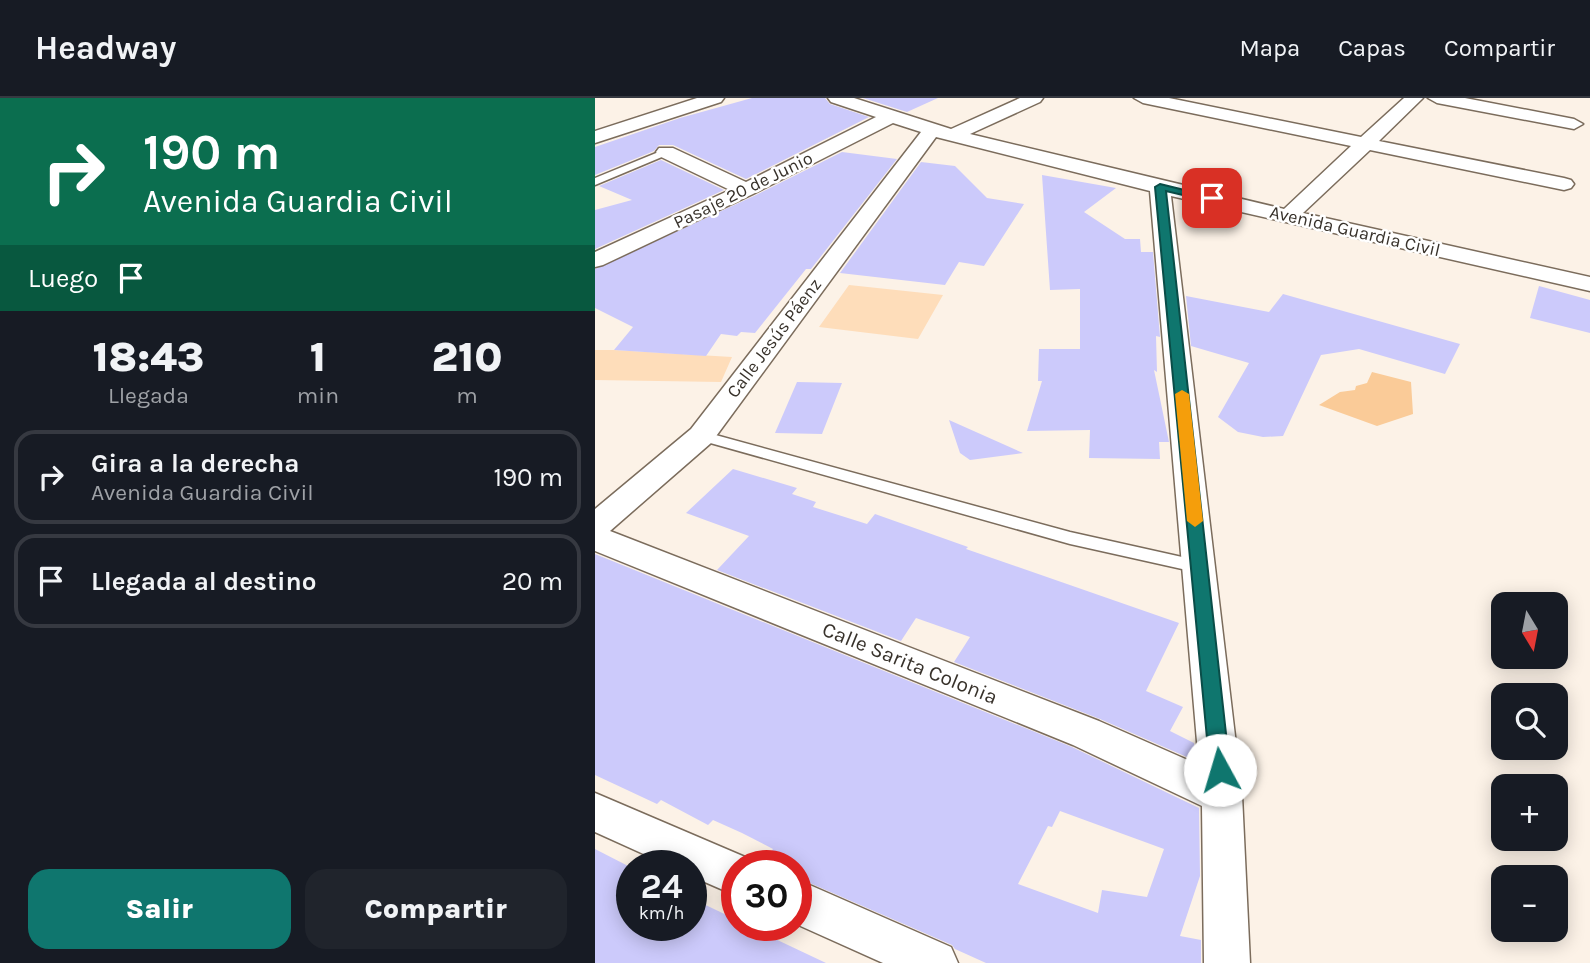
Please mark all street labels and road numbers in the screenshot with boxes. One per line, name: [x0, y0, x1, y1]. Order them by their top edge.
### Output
street label: Pasaje 20 de Junio: [670, 147, 816, 233]
street label: Avenida Guardia Civil: [1268, 201, 1442, 261]
street label: Calle Jesús Páenz: [722, 274, 826, 402]
street label: Calle Sarita Colonia: [819, 617, 1001, 709]

